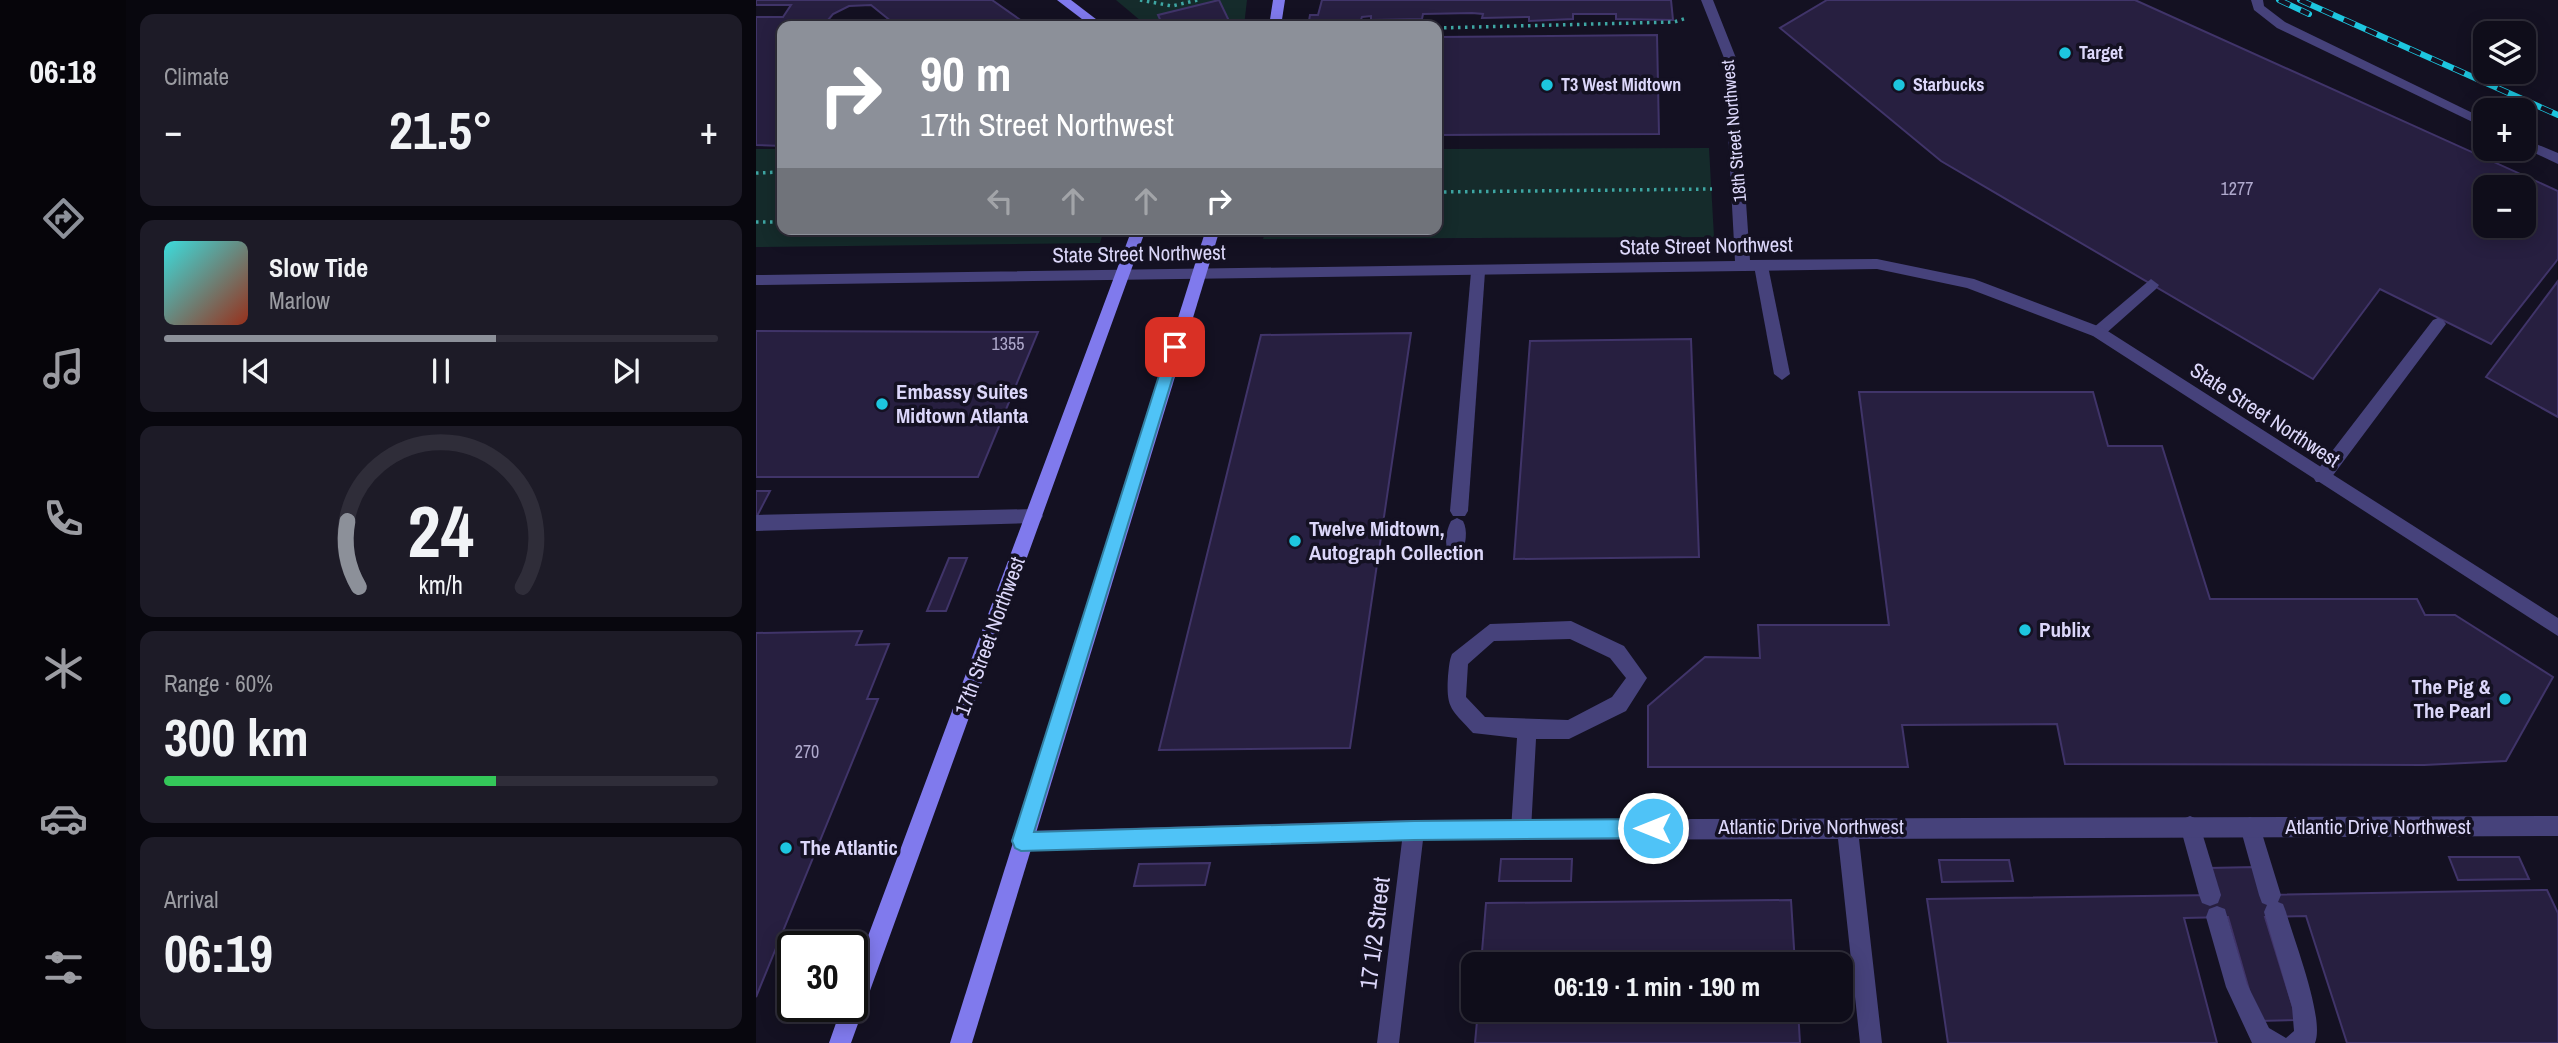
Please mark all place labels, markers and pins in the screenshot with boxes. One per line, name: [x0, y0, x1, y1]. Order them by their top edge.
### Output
place label: Target: [2079, 40, 2123, 65]
marker: Target: [2057, 45, 2073, 61]
place label: T3 West Midtown: [1561, 72, 1681, 97]
place label: Starbucks: [1913, 72, 1984, 97]
marker: T3 West Midtown: [1539, 77, 1555, 93]
marker: Starbucks: [1891, 77, 1907, 93]
pin: [1145, 317, 1205, 377]
place label: Embassy Suites Midtown Atlanta: [896, 377, 1029, 430]
marker: Embassy Suites Midtown Atlanta: [874, 396, 890, 412]
place label: Twelve Midtown, Autograph Collection: [1309, 514, 1484, 567]
marker: Twelve Midtown, Autograph Collection: [1287, 533, 1303, 549]
place label: Publix: [2039, 615, 2091, 644]
marker: Publix: [2017, 622, 2033, 638]
place label: The Pig & The Pearl: [2412, 672, 2492, 725]
marker: The Pig & The Pearl: [2497, 691, 2513, 707]
place label: The Atlantic: [800, 833, 898, 862]
marker: The Atlantic: [778, 840, 794, 856]

